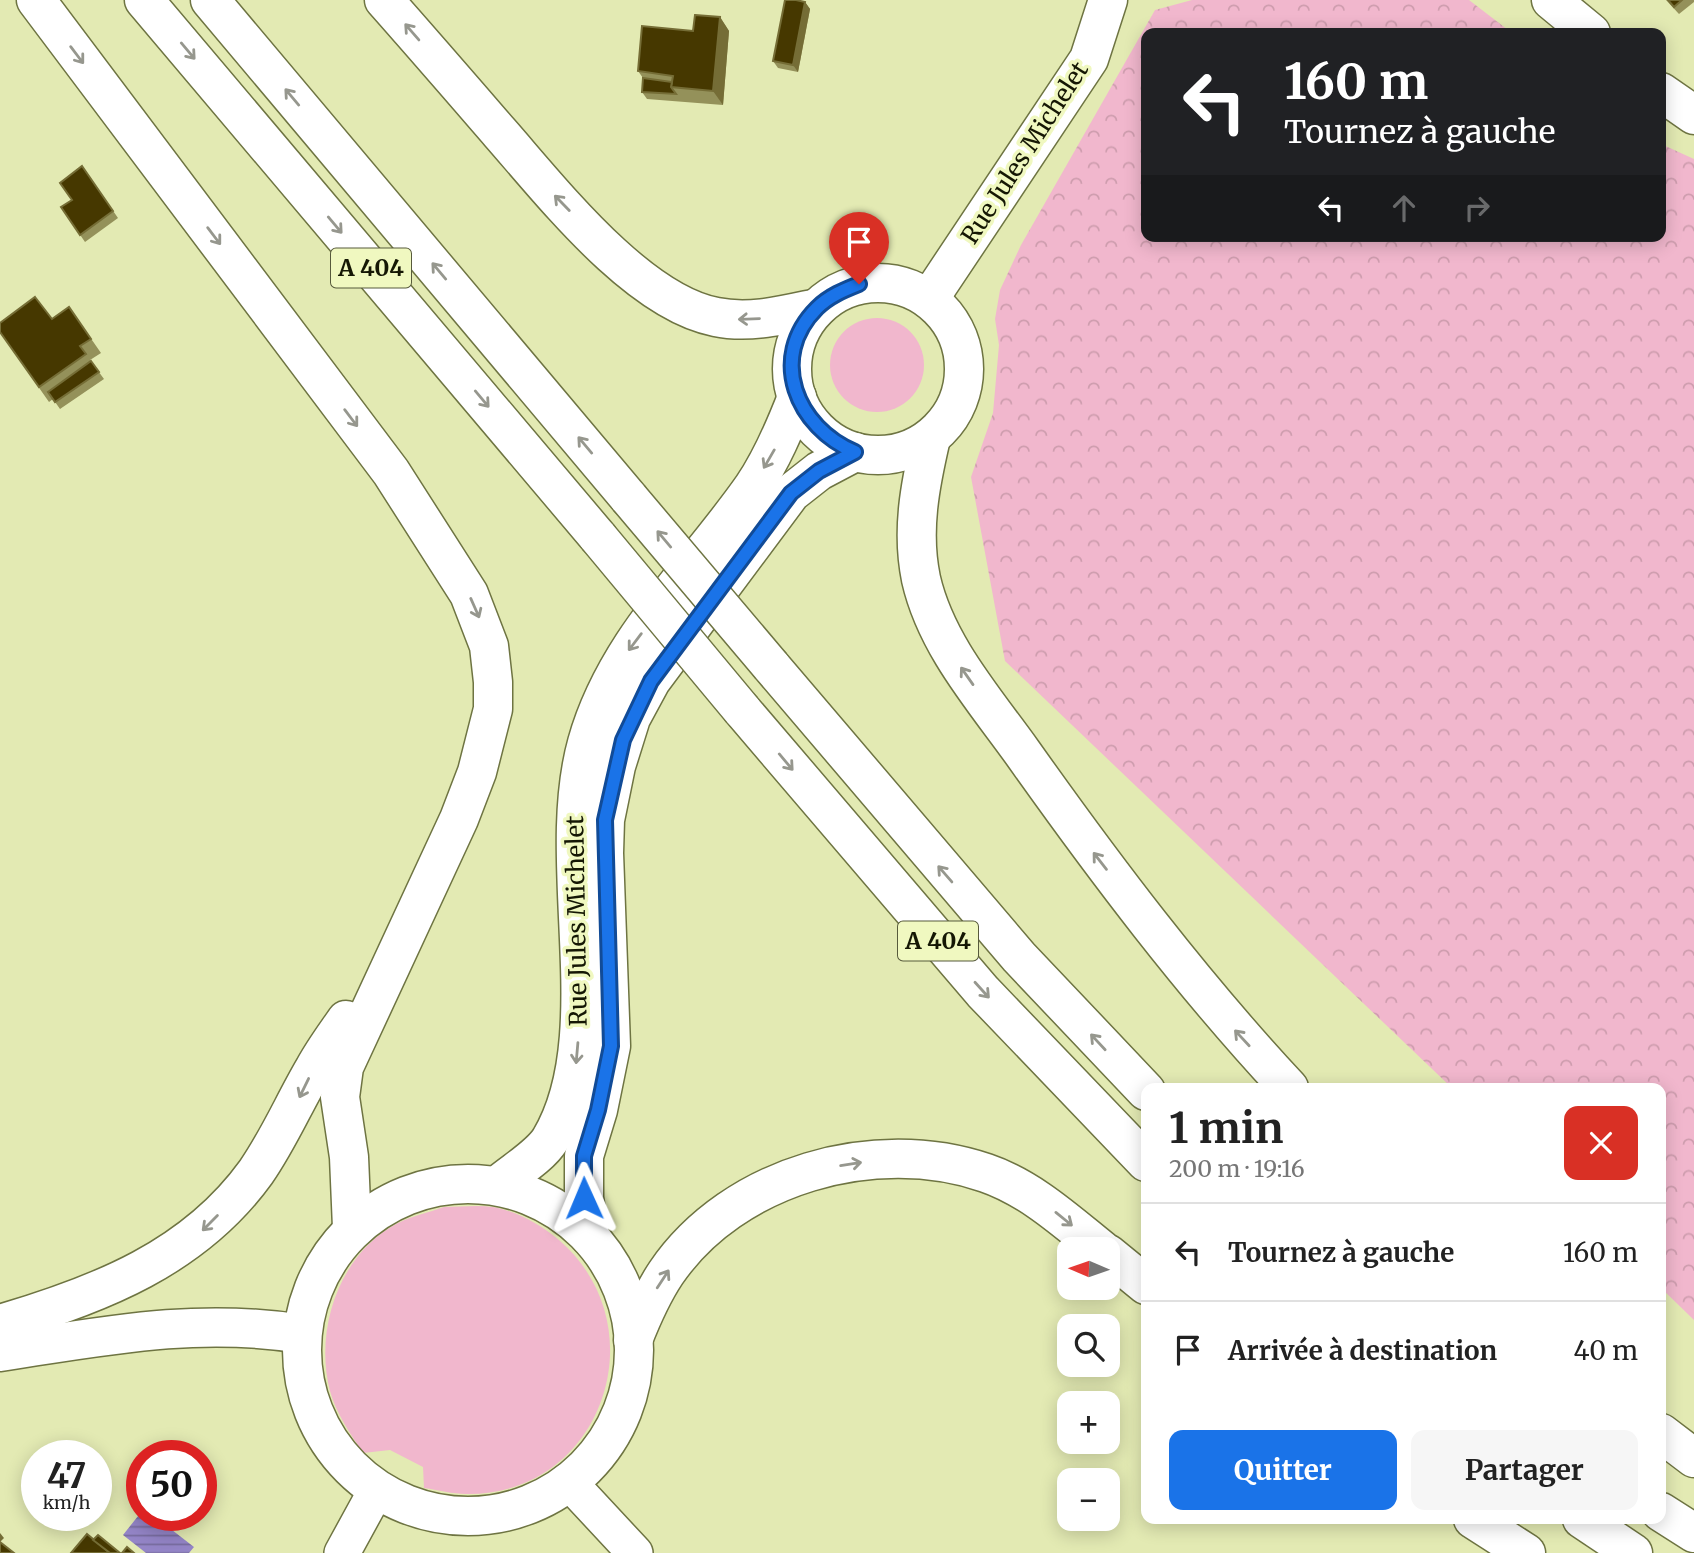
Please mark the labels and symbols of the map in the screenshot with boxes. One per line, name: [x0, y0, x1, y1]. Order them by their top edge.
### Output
one-way arrow: [404, 23, 420, 41]
one-way arrow: [181, 42, 196, 60]
one-way arrow: [70, 45, 85, 63]
street label: Rue Jules Michelet: [954, 55, 1095, 250]
one-way arrow: [284, 89, 300, 107]
one-way arrow: [554, 195, 571, 212]
pin: [829, 212, 889, 284]
one-way arrow: [327, 216, 343, 234]
one-way arrow: [206, 227, 221, 246]
road number: A 404: [331, 248, 411, 288]
one-way arrow: [431, 263, 447, 281]
one-way arrow: [738, 312, 761, 325]
one-way arrow: [474, 390, 490, 408]
one-way arrow: [343, 409, 358, 427]
one-way arrow: [577, 437, 593, 455]
one-way arrow: [762, 448, 776, 468]
one-way arrow: [656, 530, 672, 548]
one-way arrow: [469, 597, 482, 618]
one-way arrow: [627, 632, 642, 650]
one-way arrow: [960, 667, 975, 686]
one-way arrow: [778, 753, 794, 771]
street label: Rue Jules Michelet: [559, 815, 594, 1027]
one-way arrow: [1092, 852, 1107, 871]
one-way arrow: [937, 865, 953, 883]
road number: A 404: [898, 922, 978, 960]
one-way arrow: [974, 981, 990, 999]
one-way arrow: [1234, 1030, 1251, 1047]
one-way arrow: [1090, 1034, 1107, 1051]
one-way arrow: [570, 1041, 583, 1063]
one-way arrow: [297, 1077, 311, 1098]
one-way arrow: [839, 1157, 862, 1170]
position arrow: [547, 1161, 621, 1235]
one-way arrow: [1054, 1211, 1072, 1227]
one-way arrow: [202, 1215, 219, 1232]
north arrow: [1057, 1237, 1120, 1300]
one-way arrow: [655, 1270, 670, 1289]
speed limit sign: 50: [126, 1440, 217, 1531]

